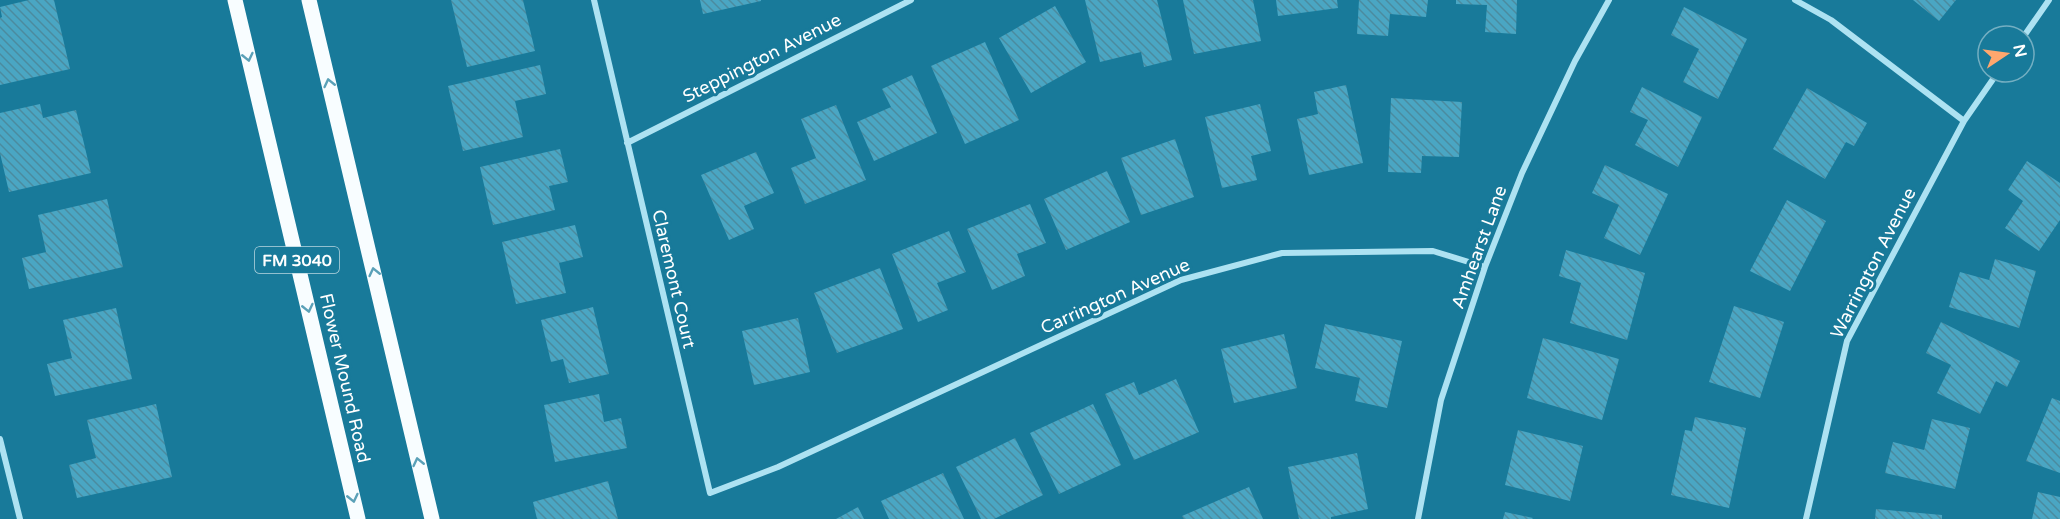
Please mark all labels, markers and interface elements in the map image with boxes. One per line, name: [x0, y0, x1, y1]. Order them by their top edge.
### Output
street label: Steppington Avenue: [679, 8, 845, 108]
north arrow: [1976, 24, 2036, 84]
text: N: [2008, 42, 2031, 59]
one-way arrow: [241, 52, 254, 62]
one-way arrow: [323, 78, 336, 88]
street label: Amhearst Lane: [1446, 182, 1512, 312]
street label: Warrington Avenue: [1826, 184, 1920, 342]
street label: Claremont Court: [647, 208, 701, 351]
road number: FM 3040: [255, 247, 339, 273]
street label: Carrington Avenue: [1037, 253, 1193, 339]
one-way arrow: [368, 268, 381, 278]
street label: Flower Mound Road: [315, 291, 375, 465]
one-way arrow: [301, 303, 314, 313]
one-way arrow: [413, 457, 426, 467]
one-way arrow: [346, 492, 359, 502]

